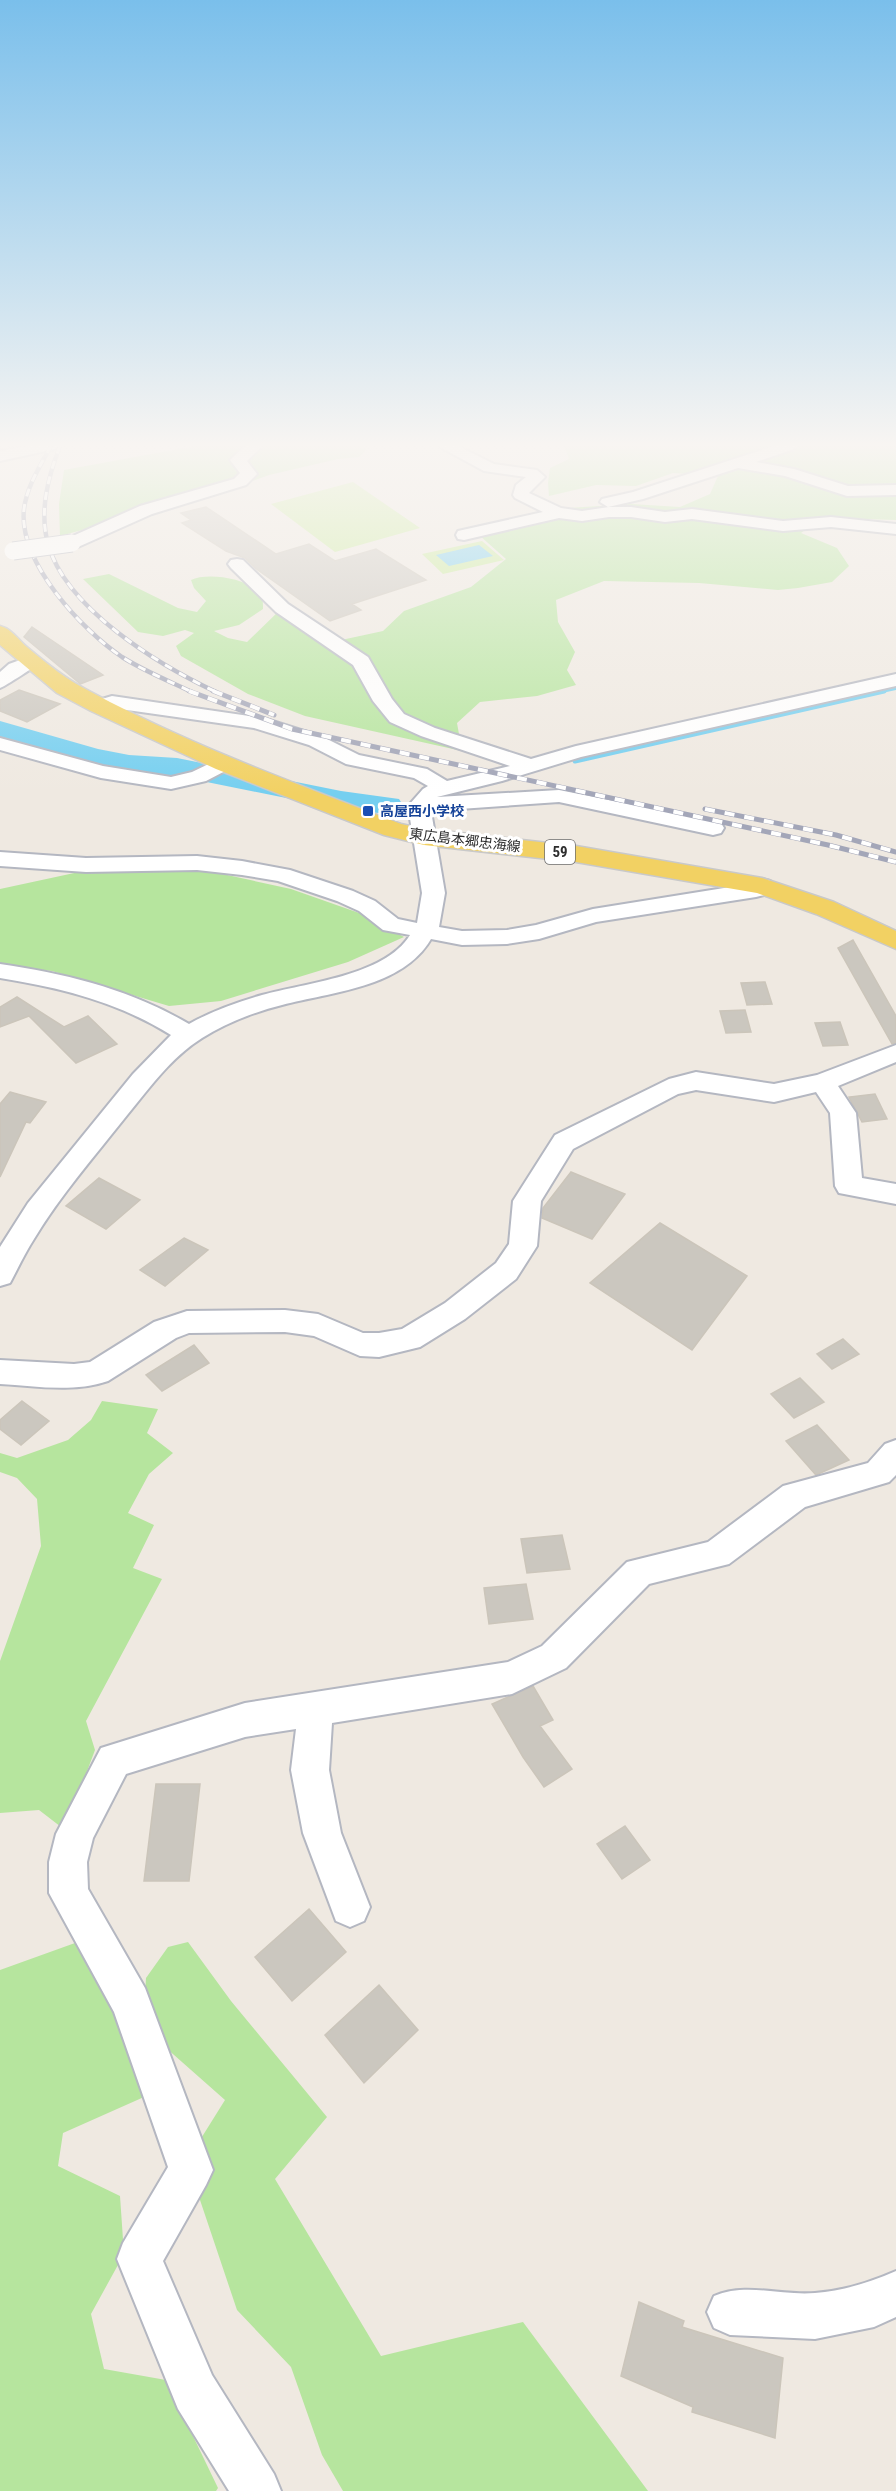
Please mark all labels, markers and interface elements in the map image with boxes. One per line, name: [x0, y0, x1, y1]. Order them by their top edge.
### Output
place label: 高屋西小学校: [380, 803, 464, 819]
marker: 高屋西小学校: [361, 804, 375, 818]
street label: 東広島本郷忠海線: [408, 825, 522, 855]
road number: 59: [545, 840, 575, 864]

